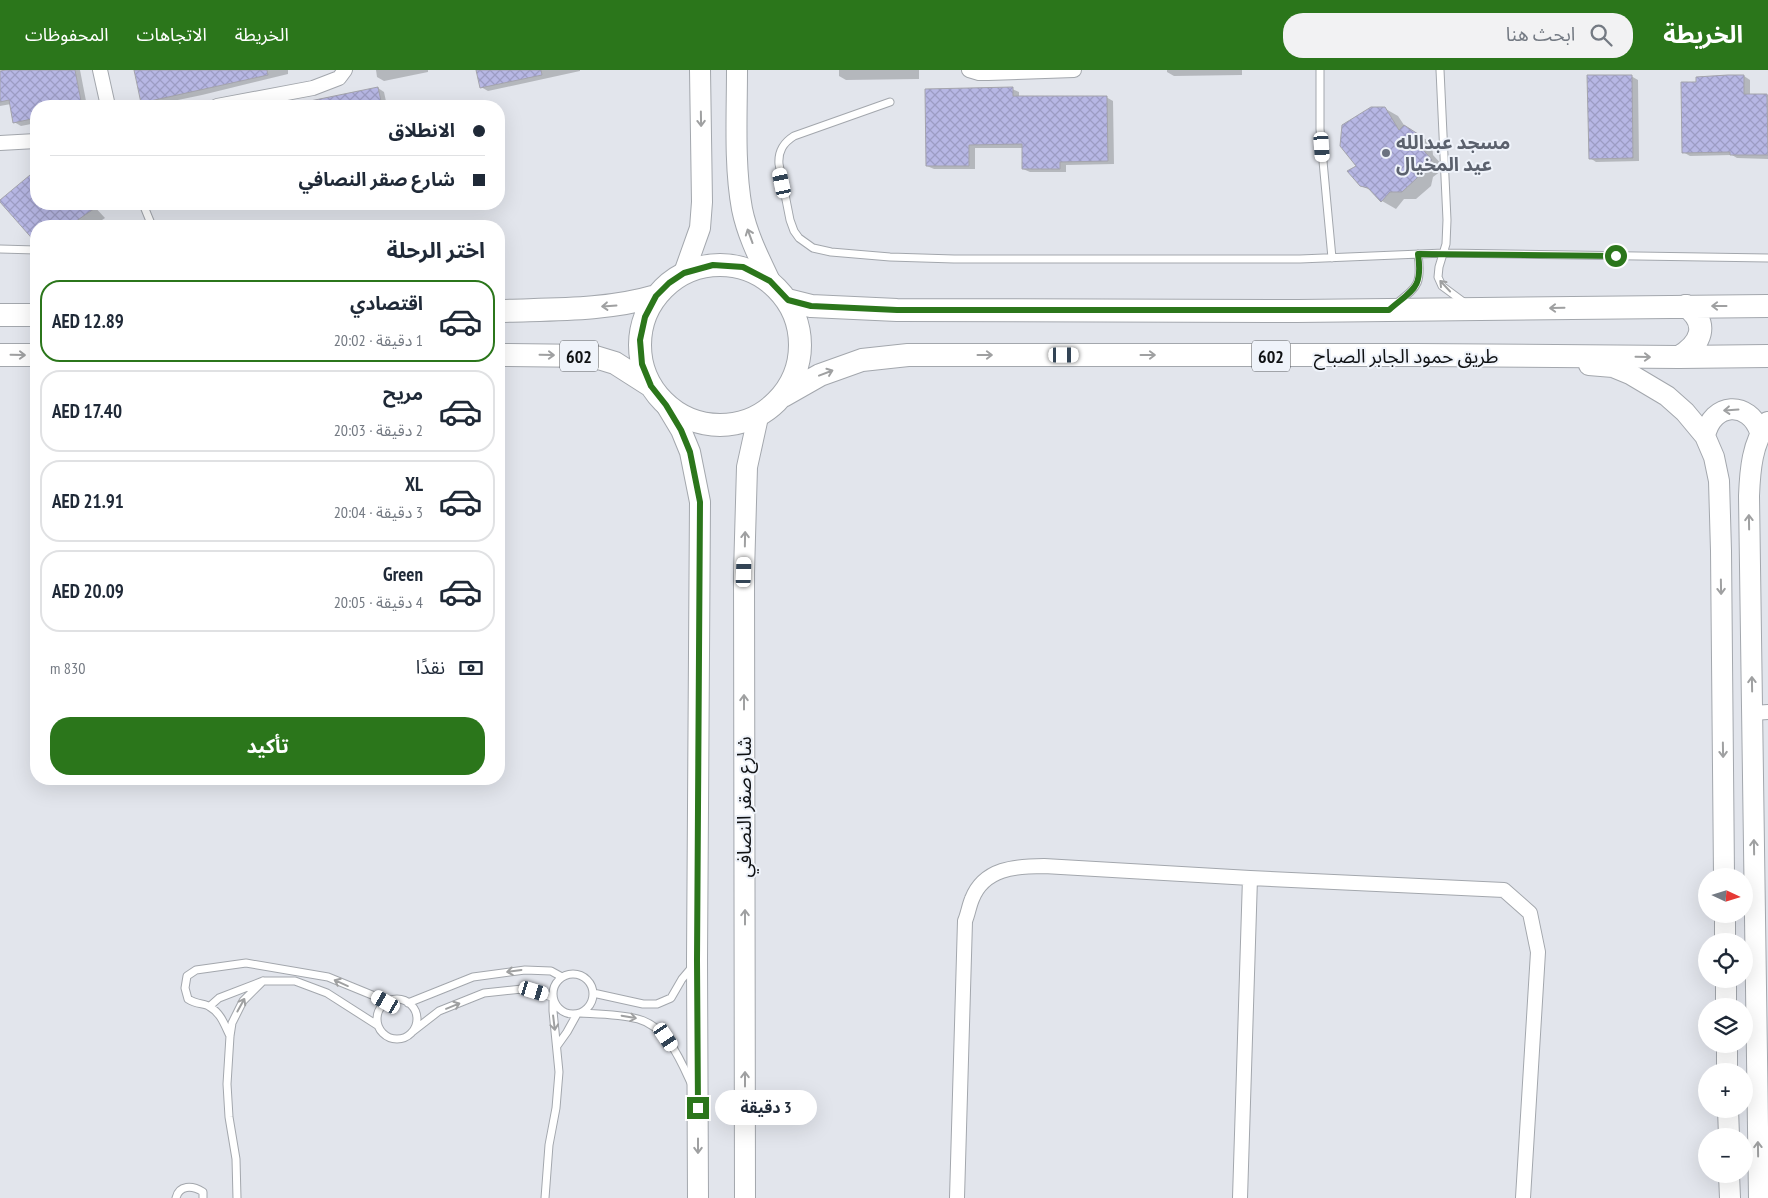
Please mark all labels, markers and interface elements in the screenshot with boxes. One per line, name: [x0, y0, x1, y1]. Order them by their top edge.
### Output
search box: [1283, 13, 1633, 58]
text: الخريطة: [1663, 19, 1743, 50]
icon: search: [1587, 21, 1615, 49]
text: ابحث هنا: [1506, 22, 1575, 46]
text: المحفوظات: [25, 23, 109, 46]
text: الاتجاهات: [137, 23, 207, 46]
text: الخريطة: [235, 23, 289, 46]
one-way arrow: [696, 110, 706, 126]
text: الانطلاق: [389, 118, 455, 142]
place label: مسجد عبدالله عيد المخيال: [1396, 130, 1510, 176]
car: [1313, 132, 1330, 162]
marker: مسجد عبدالله عيد المخيال: [1380, 147, 1392, 159]
text: شارع صقر النصافي: [298, 167, 455, 191]
car: [771, 167, 792, 199]
one-way arrow: [745, 229, 754, 245]
text: اختر الرحلة: [387, 236, 485, 264]
route start: [1605, 245, 1627, 267]
one-way arrow: [1439, 280, 1451, 293]
text: اقتصادي: [350, 291, 423, 315]
icon: car: [438, 299, 483, 344]
one-way arrow: [601, 301, 617, 311]
one-way arrow: [1712, 301, 1728, 311]
one-way arrow: [1549, 303, 1566, 313]
text: AED 12.89: [52, 309, 124, 333]
text: 1 دقيقة · 20:02: [334, 330, 423, 350]
road number: 602: [560, 340, 598, 372]
road number: 602: [1252, 340, 1290, 372]
street label: طريق حمود الجابر الصباح: [1314, 344, 1498, 370]
car: [1049, 348, 1079, 363]
one-way arrow: [10, 350, 26, 360]
one-way arrow: [539, 350, 555, 360]
one-way arrow: [977, 350, 993, 360]
one-way arrow: [1140, 350, 1156, 360]
one-way arrow: [1634, 352, 1651, 362]
one-way arrow: [817, 368, 833, 377]
text: مريح: [383, 381, 423, 405]
icon: car: [438, 389, 483, 434]
text: AED 17.40: [52, 399, 122, 423]
one-way arrow: [1724, 406, 1740, 415]
text: 2 دقيقة · 20:03: [334, 420, 423, 440]
text: XL: [405, 472, 423, 496]
icon: car: [438, 479, 483, 524]
text: AED 21.91: [52, 489, 124, 513]
text: 3 دقيقة · 20:04: [334, 502, 423, 522]
one-way arrow: [1744, 514, 1754, 530]
one-way arrow: [740, 532, 749, 548]
car: [735, 557, 752, 587]
text: Green: [383, 562, 423, 586]
icon: car: [438, 569, 483, 614]
text: AED 20.09: [52, 579, 124, 603]
one-way arrow: [1716, 579, 1726, 595]
text: 4 دقيقة · 20:05: [334, 592, 423, 612]
icon: cash: [457, 654, 485, 682]
text: نقدًا: [416, 655, 445, 679]
text: 830 m: [50, 658, 85, 678]
one-way arrow: [1747, 677, 1757, 693]
one-way arrow: [739, 694, 749, 710]
button: تأكيد: [50, 717, 485, 775]
street label: شارع صقر النصافي: [732, 736, 759, 878]
one-way arrow: [1718, 742, 1728, 758]
one-way arrow: [1750, 839, 1759, 855]
north arrow: [1698, 868, 1752, 922]
map controls: [1698, 868, 1753, 1183]
one-way arrow: [740, 909, 750, 926]
button: locate: [1698, 933, 1753, 988]
one-way arrow: [507, 966, 523, 976]
one-way arrow: [334, 977, 349, 987]
car: [517, 979, 550, 1003]
car: [369, 988, 402, 1016]
one-way arrow: [236, 998, 246, 1013]
button: layers: [1698, 998, 1753, 1053]
one-way arrow: [445, 1001, 460, 1010]
one-way arrow: [620, 1013, 636, 1023]
one-way arrow: [549, 1014, 559, 1030]
car: [651, 1020, 680, 1054]
button: +: [1698, 1063, 1753, 1118]
one-way arrow: [740, 1072, 750, 1088]
callout: 3 دقيقة: [716, 1090, 818, 1126]
route end: [687, 1097, 709, 1119]
text: 3 دقيقة: [740, 1097, 792, 1117]
button: −: [1698, 1128, 1753, 1183]
one-way arrow: [693, 1138, 703, 1154]
one-way arrow: [1753, 1142, 1763, 1158]

